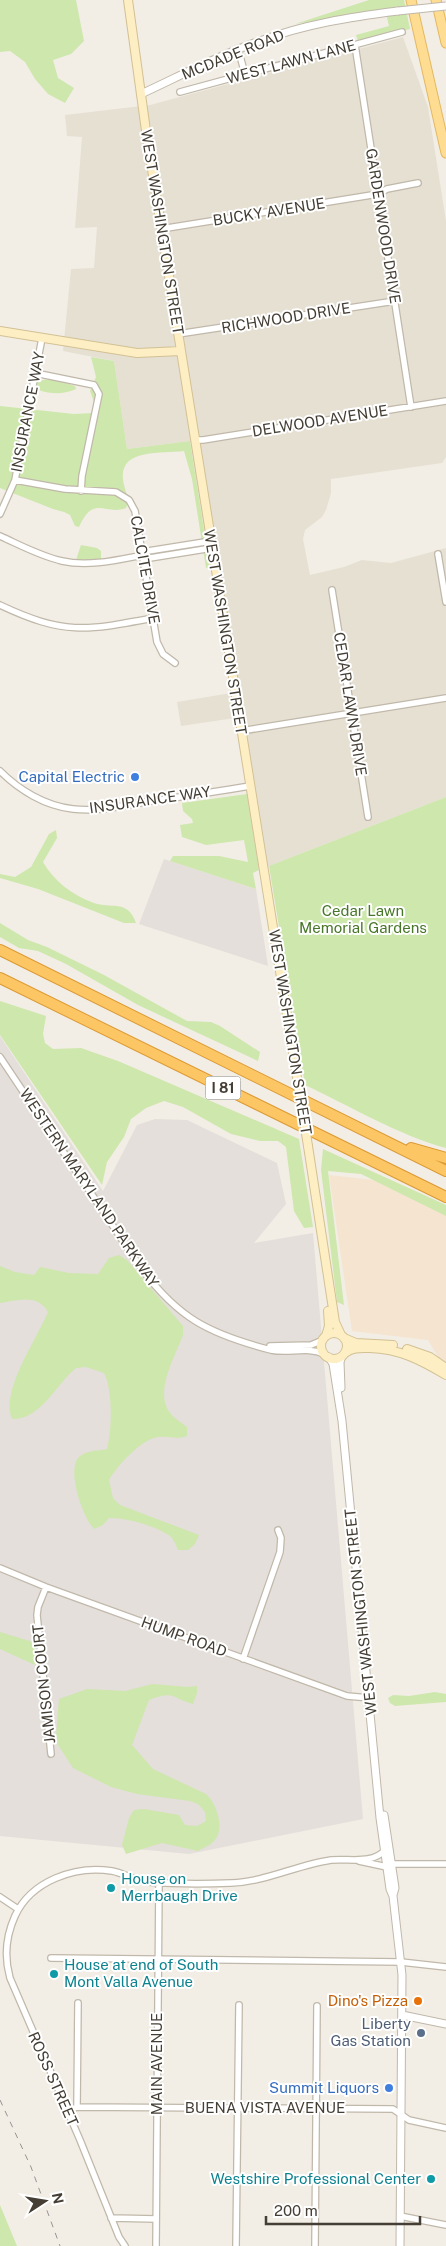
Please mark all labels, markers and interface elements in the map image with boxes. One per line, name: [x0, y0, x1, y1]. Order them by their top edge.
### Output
street label: MCDADE ROAD: [179, 26, 287, 83]
street label: WEST LAWN LANE: [224, 36, 357, 87]
street label: WEST WASHINGTON STREET: [138, 128, 187, 336]
street label: GARDENWOOD DRIVE: [363, 147, 404, 305]
street label: BUCKY AVENUE: [212, 194, 326, 229]
street label: RICHWOOD DRIVE: [220, 299, 352, 336]
street label: INSURANCE WAY: [7, 350, 48, 474]
street label: DELWOOD AVENUE: [251, 401, 389, 440]
street label: CALCITE DRIVE: [128, 514, 163, 625]
street label: WEST WASHINGTON STREET: [201, 528, 250, 736]
street label: CEDAR LAWN DRIVE: [331, 631, 370, 777]
place label: Capital Electric: [18, 768, 125, 785]
marker: Capital Electric: [129, 771, 141, 783]
street label: INSURANCE WAY: [88, 783, 212, 816]
park label: Cedar Lawn Memorial Gardens: [299, 902, 427, 936]
street label: WEST WASHINGTON STREET: [266, 928, 315, 1136]
road number: I 81: [206, 1076, 240, 1100]
street label: WESTERN MARYLAND PARKWAY: [16, 1085, 162, 1290]
street label: WEST WASHINGTON STREET: [341, 1508, 380, 1716]
street label: HUMP ROAD: [139, 1613, 229, 1660]
street label: JAMISON COURT: [29, 1623, 58, 1745]
place label: House on Merrbaugh Drive: [121, 1870, 238, 1904]
marker: House on Merrbaugh Drive: [105, 1882, 117, 1894]
place label: House at end of South Mont Valla Avenue: [64, 1956, 218, 1990]
marker: House at end of South Mont Valla Avenue: [48, 1968, 60, 1980]
place label: Dino's Pizza: [328, 1992, 408, 2009]
marker: Dino's Pizza: [412, 1995, 424, 2007]
street label: MAIN AVENUE: [148, 2013, 165, 2115]
place label: Liberty Gas Station: [330, 2015, 411, 2049]
marker: Liberty Gas Station: [415, 2027, 427, 2039]
street label: ROSS STREET: [25, 2029, 82, 2129]
place label: Summit Liquors: [269, 2079, 379, 2096]
marker: Summit Liquors: [383, 2082, 395, 2094]
street label: BUENA VISTA AVENUE: [185, 2099, 345, 2116]
place label: Westshire Professional Center: [211, 2170, 421, 2187]
marker: Westshire Professional Center: [425, 2173, 437, 2185]
north arrow: [20, 2176, 70, 2226]
text: N: [49, 2191, 67, 2205]
scale bar: [266, 2194, 420, 2226]
text: 200 m: [274, 2202, 318, 2219]

